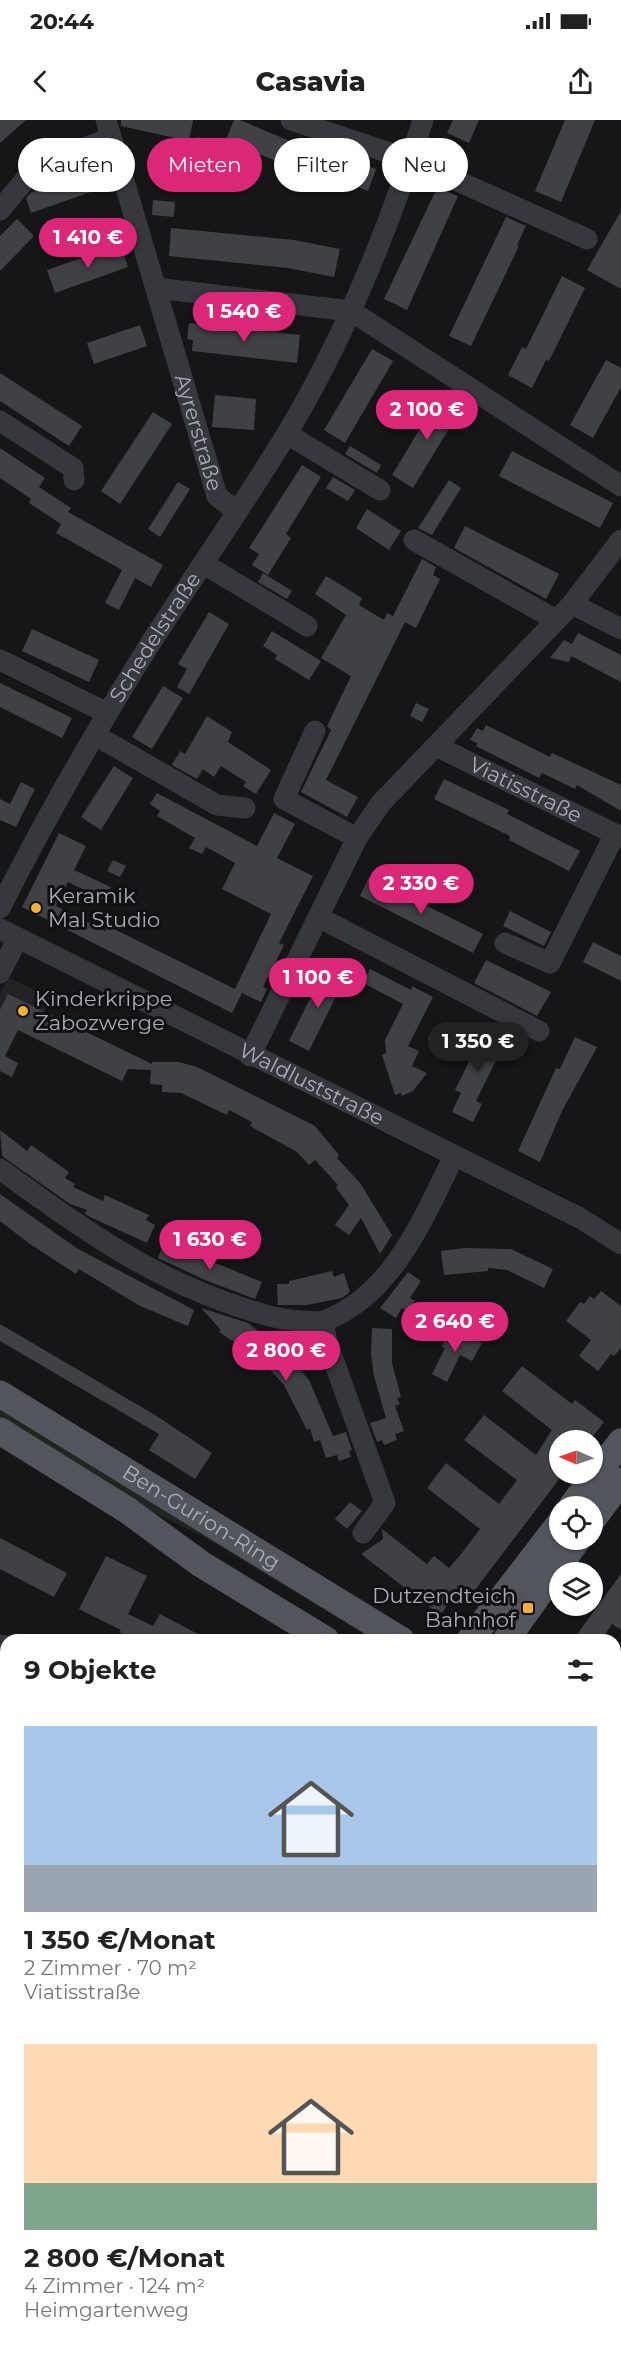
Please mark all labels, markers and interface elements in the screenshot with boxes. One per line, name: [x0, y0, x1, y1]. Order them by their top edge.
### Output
text: 20:44: [30, 8, 94, 35]
icon: back: [24, 65, 57, 98]
text: Casavia: [255, 65, 366, 98]
icon: share: [564, 65, 597, 98]
chip: Kaufen: [18, 138, 135, 192]
chip: Mieten: [147, 138, 262, 192]
chip: Filter: [274, 138, 370, 192]
chip: Neu: [382, 138, 468, 192]
pin: 1 410 €: [33, 218, 143, 269]
text: 1 410 €: [53, 225, 123, 249]
pin: 1 540 €: [189, 292, 299, 343]
text: 1 540 €: [207, 299, 281, 323]
street label: Ayrerstraße: [170, 371, 228, 494]
pin: 2 100 €: [372, 390, 482, 441]
text: 2 100 €: [390, 397, 464, 421]
street label: Schedelstraße: [104, 567, 206, 707]
street label: Viatisstraße: [466, 751, 586, 828]
pin: 2 330 €: [366, 864, 476, 915]
text: 2 330 €: [383, 871, 459, 895]
place label: Keramik Mal Studio: [48, 883, 160, 932]
marker: Keramik Mal Studio: [29, 901, 43, 915]
pin: 1 100 €: [263, 958, 373, 1009]
text: 1 100 €: [283, 965, 353, 989]
place label: Kinderkrippe Zabozwerge: [35, 986, 172, 1035]
marker: Kinderkrippe Zabozwerge: [16, 1004, 30, 1018]
pin: 1 350 €: [423, 1022, 533, 1073]
text: 1 350 €: [442, 1029, 514, 1053]
street label: Waldluststraße: [235, 1037, 388, 1130]
pin: 1 630 €: [155, 1220, 265, 1271]
text: 1 630 €: [173, 1227, 247, 1251]
pin: 2 640 €: [400, 1302, 510, 1353]
text: 2 640 €: [415, 1309, 495, 1333]
pin: 2 800 €: [231, 1331, 341, 1382]
text: 2 800 €: [246, 1338, 326, 1362]
north arrow: [549, 1430, 603, 1484]
map controls: [549, 1430, 603, 1616]
street label: Ben-Gurion-Ring: [118, 1459, 285, 1575]
button: locate: [549, 1496, 603, 1550]
button: layers: [549, 1562, 603, 1616]
place label: Dutzendteich Bahnhof: [372, 1583, 517, 1632]
marker: Dutzendteich Bahnhof: [521, 1601, 535, 1615]
text: 9 Objekte: [24, 1654, 156, 1686]
icon: filters: [564, 1654, 597, 1687]
icon: home: [257, 1765, 365, 1873]
text: 1 350 €/Monat: [24, 1924, 216, 1956]
text: 2 Zimmer · 70 m²: [24, 1956, 197, 1980]
text: Viatisstraße: [24, 1980, 140, 2004]
icon: home: [257, 2083, 365, 2191]
text: 2 800 €/Monat: [24, 2242, 225, 2274]
text: 4 Zimmer · 124 m²: [24, 2274, 205, 2298]
text: Heimgartenweg: [24, 2298, 189, 2322]

